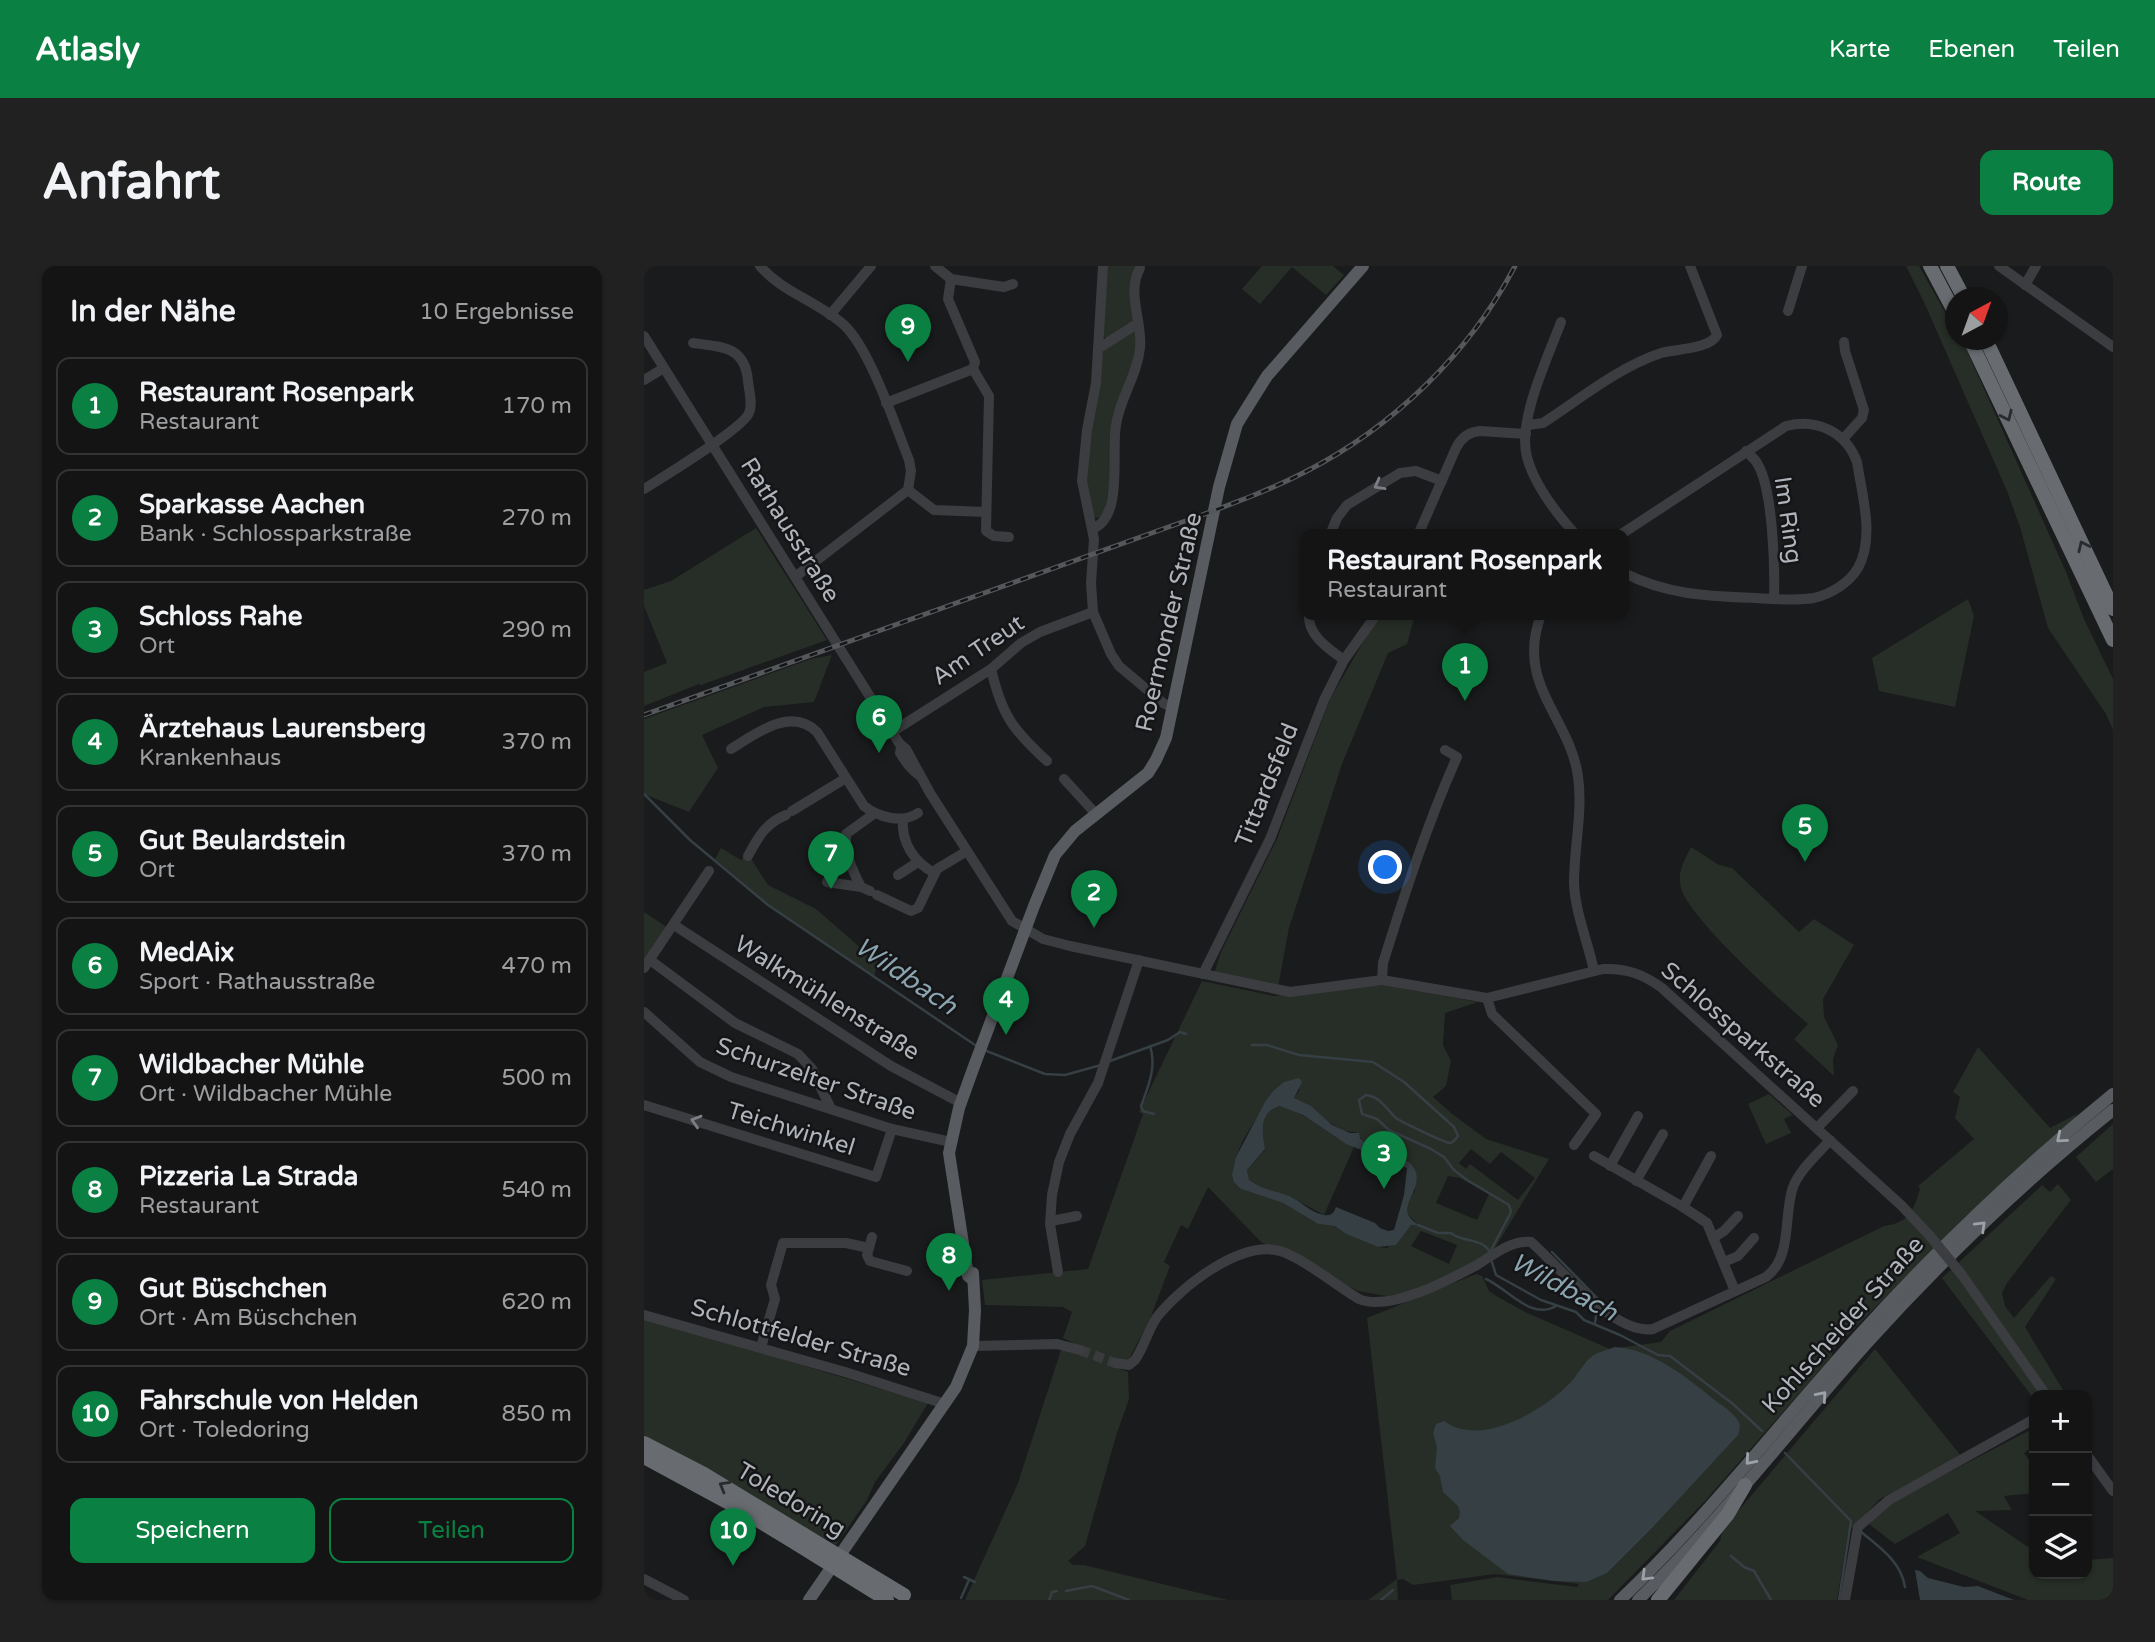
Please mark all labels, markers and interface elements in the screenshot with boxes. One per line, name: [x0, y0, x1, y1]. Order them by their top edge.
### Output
text: Atlasly: [35, 30, 140, 69]
text: Karte: [1829, 35, 1890, 64]
text: Ebenen: [1928, 35, 2015, 64]
text: Teilen: [2053, 35, 2120, 64]
button: Route: [1980, 150, 2113, 215]
text: Anfahrt: [42, 153, 220, 212]
north arrow: [1945, 287, 2008, 350]
text: In der Nähe: [70, 293, 236, 330]
text: 10 Ergebnisse: [419, 298, 574, 326]
pin: 9: [885, 304, 931, 362]
text: Restaurant Rosenpark: [139, 377, 414, 408]
text: 1: [88, 392, 102, 420]
text: 170 m: [502, 392, 572, 420]
text: Restaurant: [139, 408, 259, 436]
one-way arrow: [1999, 409, 2013, 421]
street label: Rathausstraße: [734, 452, 846, 608]
street label: Im Ring: [1768, 475, 1808, 565]
one-way arrow: [1373, 477, 1386, 490]
text: Sparkasse Aachen: [139, 489, 365, 520]
text: 2: [88, 504, 102, 532]
text: 270 m: [502, 504, 572, 532]
street label: Roermonder Straße: [1130, 510, 1208, 734]
text: Bank · Schlossparkstraße: [139, 520, 412, 548]
popup: [1300, 529, 1629, 620]
one-way arrow: [2078, 541, 2092, 553]
text: Restaurant Rosenpark: [1327, 545, 1602, 576]
text: Restaurant: [1327, 576, 1447, 604]
text: Schloss Rahe: [139, 601, 302, 632]
street label: Am Treut: [926, 609, 1030, 691]
text: 3: [88, 616, 102, 644]
text: 290 m: [502, 616, 572, 644]
text: Ort: [139, 632, 175, 660]
pin: 1: [1442, 643, 1488, 701]
pin: 6: [856, 695, 902, 753]
text: Ärztehaus Laurensberg: [139, 713, 426, 744]
street label: Tittardsfeld: [1229, 719, 1305, 851]
text: 4: [88, 728, 102, 756]
text: 370 m: [502, 728, 572, 756]
text: Krankenhaus: [139, 744, 281, 772]
pin: 5: [1782, 804, 1828, 862]
text: Gut Beulardstein: [139, 825, 346, 856]
pin: 7: [808, 831, 854, 889]
text: 5: [88, 840, 102, 868]
text: 370 m: [502, 840, 572, 868]
your location: [1368, 850, 1402, 884]
text: Ort: [139, 856, 175, 884]
pin: 2: [1071, 870, 1117, 928]
street label: Walkmühlenstraße: [729, 929, 925, 1067]
water label: Wildbach: [849, 931, 964, 1022]
text: MedAix: [139, 937, 234, 968]
text: 6: [88, 952, 102, 980]
text: 470 m: [502, 952, 572, 980]
street label: Schlossparkstraße: [1655, 956, 1831, 1114]
text: Sport · Rathausstraße: [139, 968, 375, 996]
pin: 4: [983, 977, 1029, 1035]
street label: Schurzelter Straße: [712, 1031, 920, 1127]
text: Wildbacher Mühle: [139, 1049, 364, 1080]
text: 7: [88, 1064, 102, 1092]
text: 500 m: [502, 1064, 572, 1092]
text: Ort · Wildbacher Mühle: [139, 1080, 392, 1108]
street label: Teichwinkel: [724, 1096, 858, 1162]
one-way arrow: [690, 1115, 702, 1130]
one-way arrow: [2056, 1130, 2069, 1142]
pin: 3: [1361, 1131, 1407, 1189]
text: Pizzeria La Strada: [139, 1161, 358, 1192]
text: 8: [88, 1176, 102, 1204]
text: 540 m: [502, 1176, 572, 1204]
text: Restaurant: [139, 1192, 259, 1220]
one-way arrow: [1973, 1221, 1986, 1234]
street label: Kohlscheider Straße: [1756, 1231, 1930, 1419]
pin: 8: [926, 1233, 972, 1291]
water label: Wildbach: [1505, 1246, 1624, 1328]
text: Gut Büschchen: [139, 1273, 327, 1304]
text: 9: [88, 1288, 102, 1316]
text: 620 m: [502, 1288, 572, 1316]
street label: Schlottfelder Straße: [688, 1293, 914, 1383]
text: Ort · Am Büschchen: [139, 1304, 358, 1332]
text: Fahrschule von Helden: [139, 1385, 419, 1416]
map controls: [2029, 1390, 2092, 1579]
button: +: [2029, 1390, 2092, 1453]
one-way arrow: [1814, 1391, 1826, 1404]
text: 10: [81, 1400, 109, 1428]
text: 850 m: [502, 1400, 572, 1428]
text: Ort · Toledoring: [139, 1416, 310, 1444]
one-way arrow: [1746, 1452, 1758, 1465]
button: −: [2029, 1453, 2092, 1516]
street label: Toledoring: [731, 1456, 851, 1544]
one-way arrow: [719, 1481, 732, 1494]
button: Speichern: [70, 1498, 315, 1563]
button: Teilen: [329, 1498, 574, 1563]
pin: 10: [710, 1508, 756, 1566]
button: layers: [2029, 1516, 2092, 1579]
one-way arrow: [1641, 1567, 1654, 1580]

